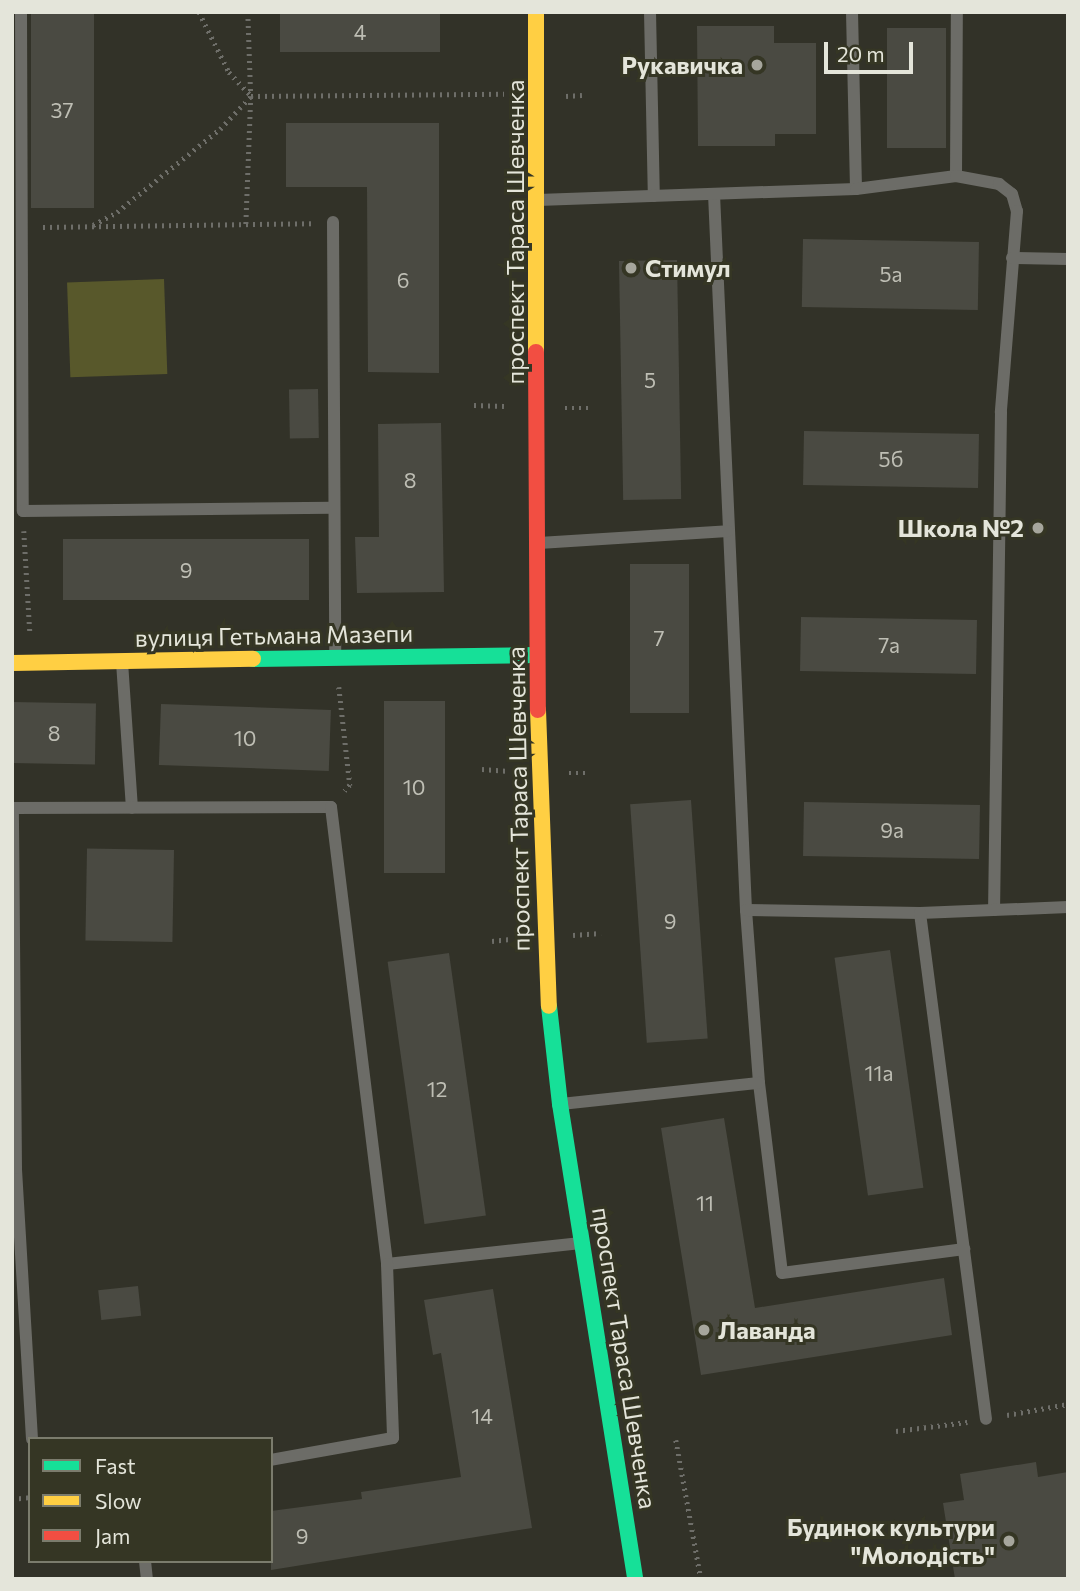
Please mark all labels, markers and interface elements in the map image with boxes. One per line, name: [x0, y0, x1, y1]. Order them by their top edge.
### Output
house number: 4: [354, 19, 366, 45]
scale bar: [828, 28, 917, 72]
text: 20 m: [837, 41, 885, 66]
place label: Рукавичка: [621, 51, 743, 79]
marker: Рукавичка: [749, 57, 765, 73]
street label: проспект Тараса Шевченка: [501, 80, 529, 384]
house number: 37: [51, 97, 73, 123]
place label: Стимул: [645, 254, 730, 282]
marker: Стимул: [623, 260, 639, 276]
house number: 5а: [880, 261, 902, 287]
house number: 6: [397, 267, 409, 293]
house number: 5: [644, 367, 656, 393]
house number: 5б: [879, 446, 903, 472]
house number: 8: [404, 467, 416, 493]
place label: Школа №2: [898, 514, 1024, 542]
marker: Школа №2: [1030, 520, 1046, 536]
house number: 9: [180, 557, 192, 583]
street label: вулиця Гетьмана Мазепи: [135, 618, 413, 652]
house number: 7: [653, 625, 665, 651]
house number: 7а: [878, 632, 900, 658]
street label: проспект Тараса Шевченка: [501, 646, 535, 952]
house number: 8: [48, 720, 60, 746]
house number: 10: [234, 725, 256, 751]
house number: 10: [403, 774, 425, 800]
house number: 9а: [880, 817, 904, 843]
house number: 9: [664, 908, 676, 934]
house number: 11а: [865, 1060, 893, 1086]
house number: 12: [427, 1076, 447, 1102]
house number: 11: [696, 1190, 714, 1216]
street label: проспект Тараса Шевченка: [587, 1205, 663, 1511]
place label: Лаванда: [718, 1316, 816, 1344]
marker: Лаванда: [696, 1322, 712, 1338]
house number: 14: [471, 1403, 493, 1429]
legend: [28, 1437, 273, 1563]
text: Fast: [95, 1453, 136, 1478]
text: Slow: [95, 1488, 142, 1513]
place label: Будинок культури "Молодість": [787, 1513, 995, 1569]
text: Jam: [95, 1523, 130, 1548]
house number: 9: [296, 1523, 308, 1549]
marker: Будинок культури "Молодість": [1001, 1533, 1017, 1549]

